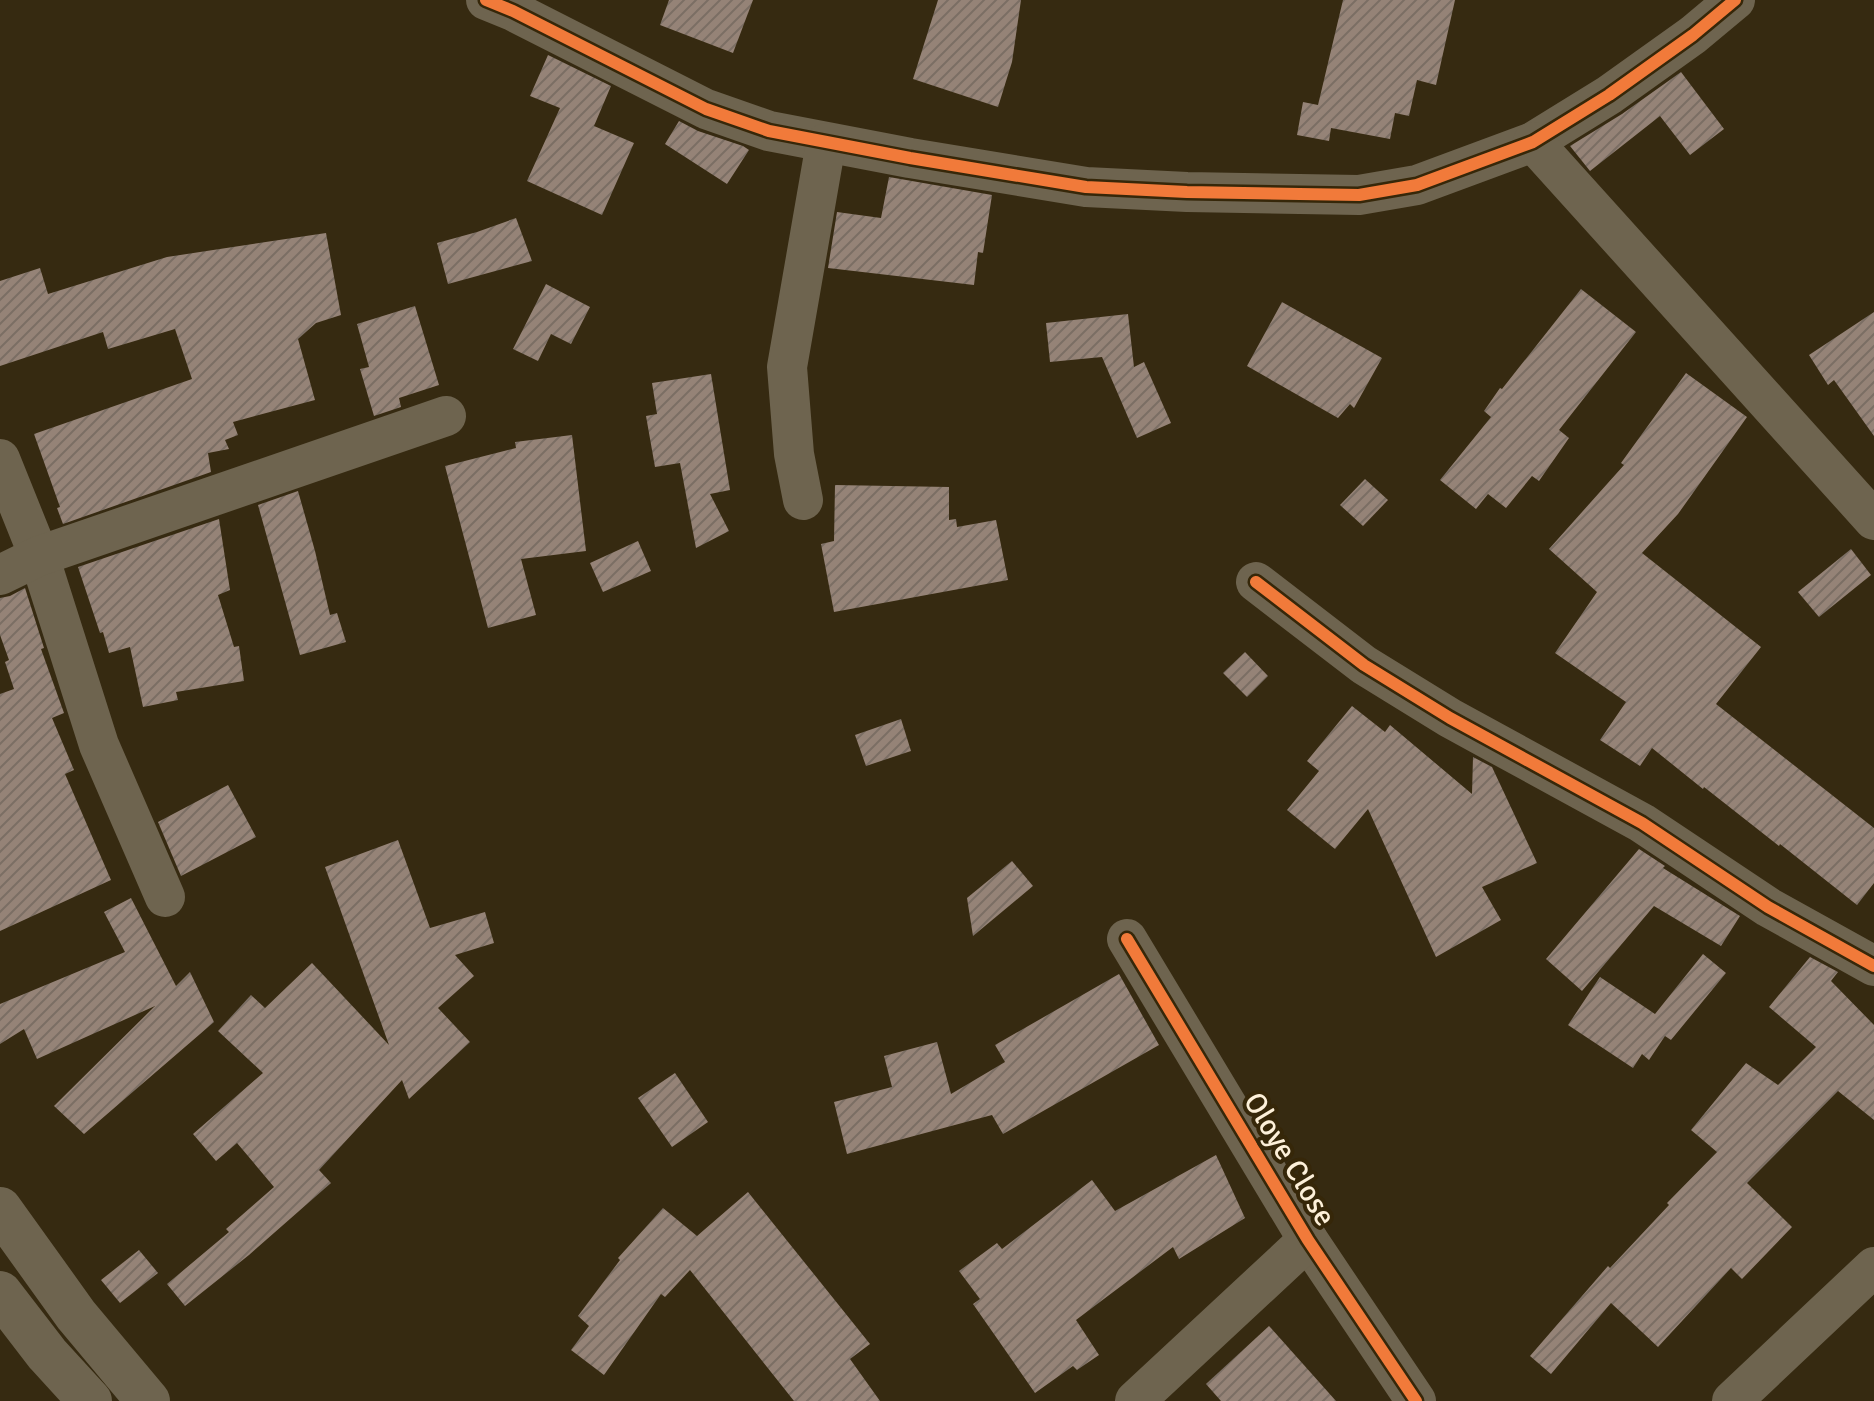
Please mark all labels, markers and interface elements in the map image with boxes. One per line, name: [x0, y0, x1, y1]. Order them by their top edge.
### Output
street label: Oloye Close: [1235, 1086, 1344, 1233]

